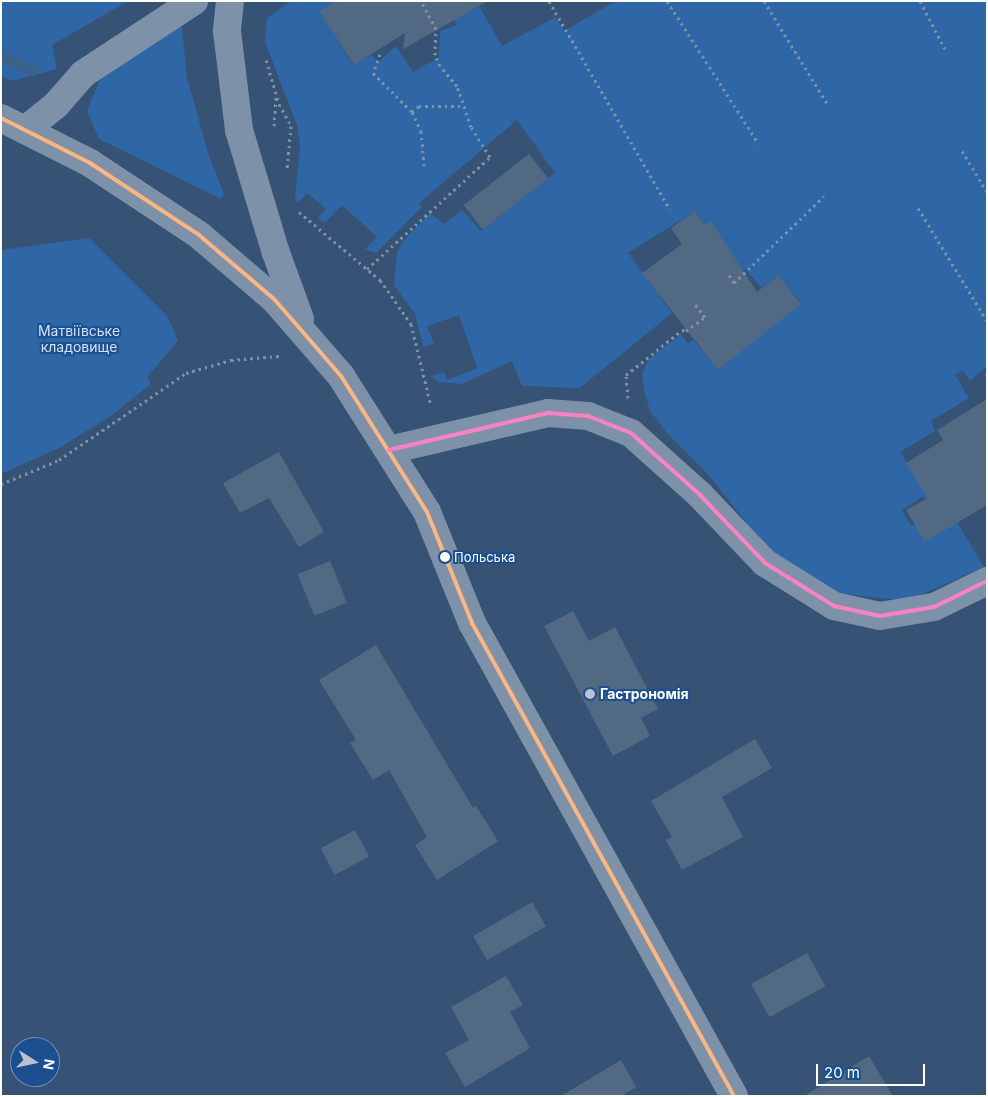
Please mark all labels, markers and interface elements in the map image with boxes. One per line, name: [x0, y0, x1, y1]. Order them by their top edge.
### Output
park label: Матвіївське кладовище: [38, 323, 120, 356]
place label: Польська: [454, 549, 515, 565]
marker: Польська: [440, 552, 450, 562]
place label: Гастрономія: [600, 686, 689, 702]
marker: Гастрономія: [584, 688, 596, 700]
north arrow: [10, 1037, 60, 1087]
scale bar: [818, 1054, 927, 1086]
text: N: [40, 1058, 59, 1071]
text: 20 m: [824, 1063, 860, 1082]

